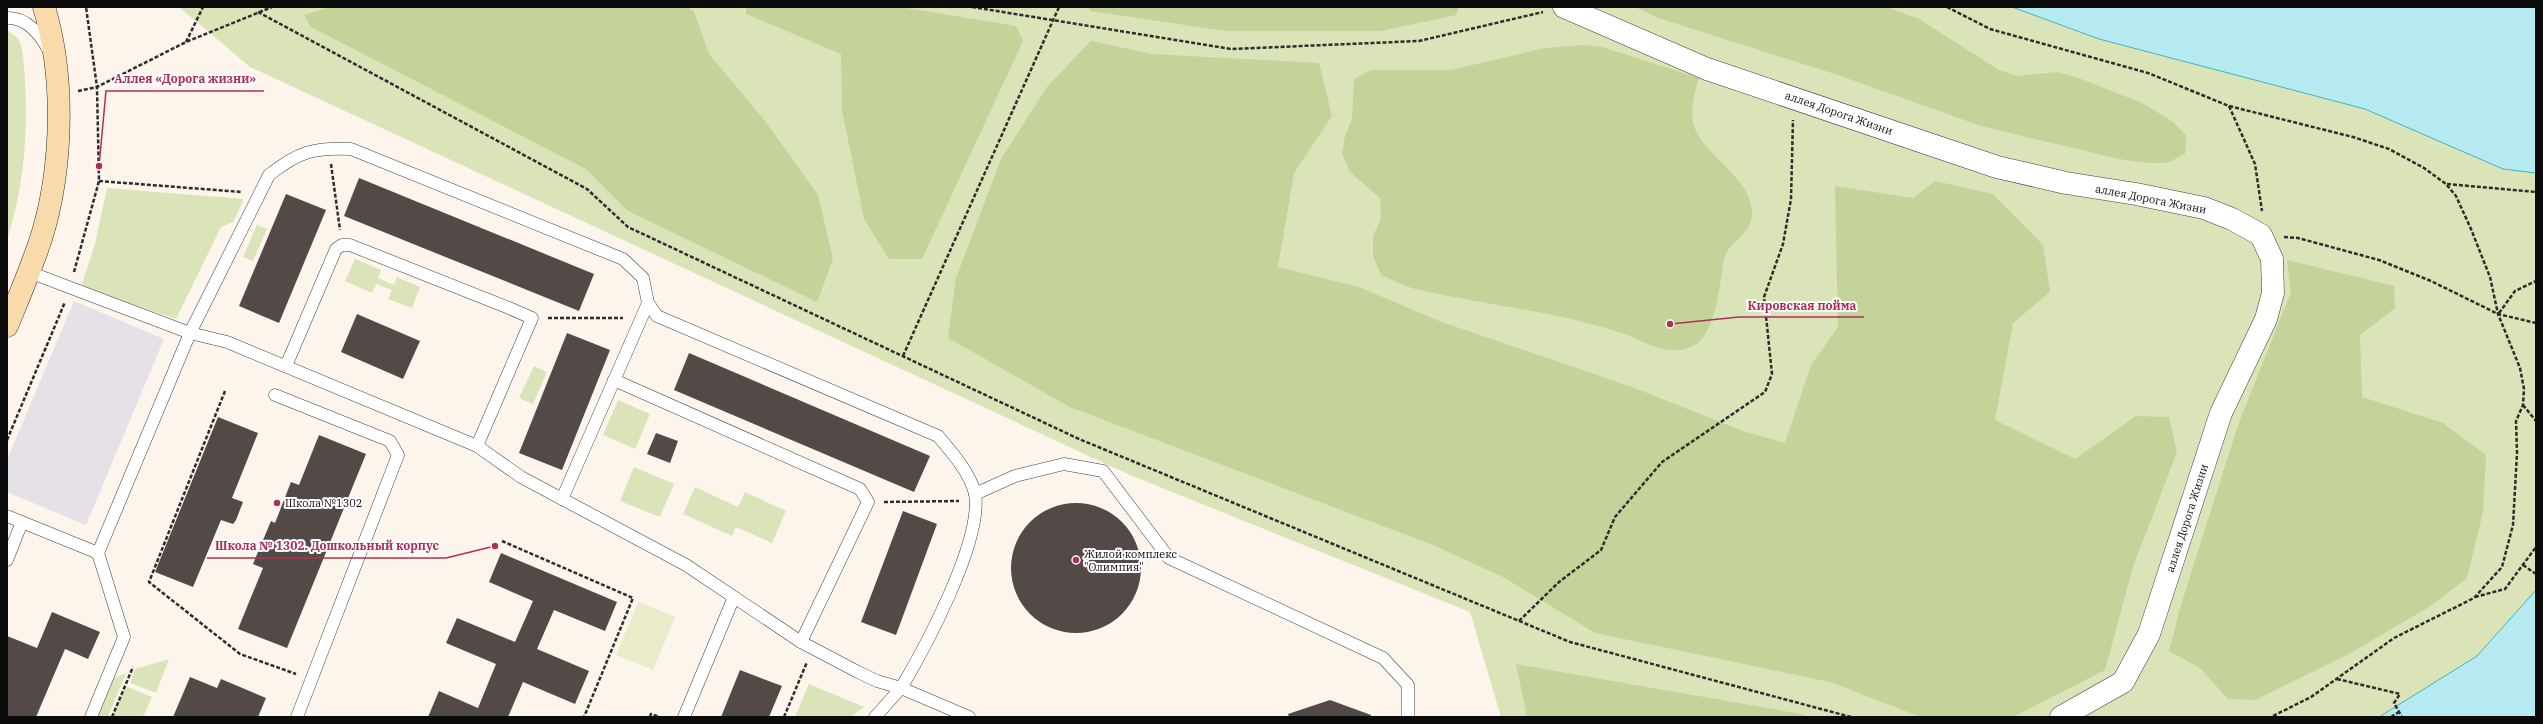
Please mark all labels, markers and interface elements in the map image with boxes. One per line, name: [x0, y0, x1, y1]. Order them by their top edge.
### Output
callout: Аллея «Дорога жизни»: [106, 67, 264, 91]
text: Аллея «Дорога жизни»: [114, 71, 256, 86]
street label: аллея Дорога Жизни: [1783, 88, 1895, 138]
street label: аллея Дорога Жизни: [2094, 181, 2208, 217]
callout: Кировская пойма: [1739, 293, 1864, 317]
text: Кировская пойма: [1748, 298, 1857, 313]
street label: аллея Дорога Жизни: [2163, 462, 2211, 574]
place label: Школа №1302: [285, 496, 362, 510]
marker: Школа №1302: [272, 498, 282, 508]
callout: Школа № 1302. Дошкольный корпус: [207, 534, 446, 558]
text: Школа № 1302. Дошкольный корпус: [215, 538, 439, 553]
place label: Жилой комплекс "Олимпия": [1084, 547, 1178, 574]
marker: Жилой комплекс "Олимпия": [1071, 555, 1081, 565]

